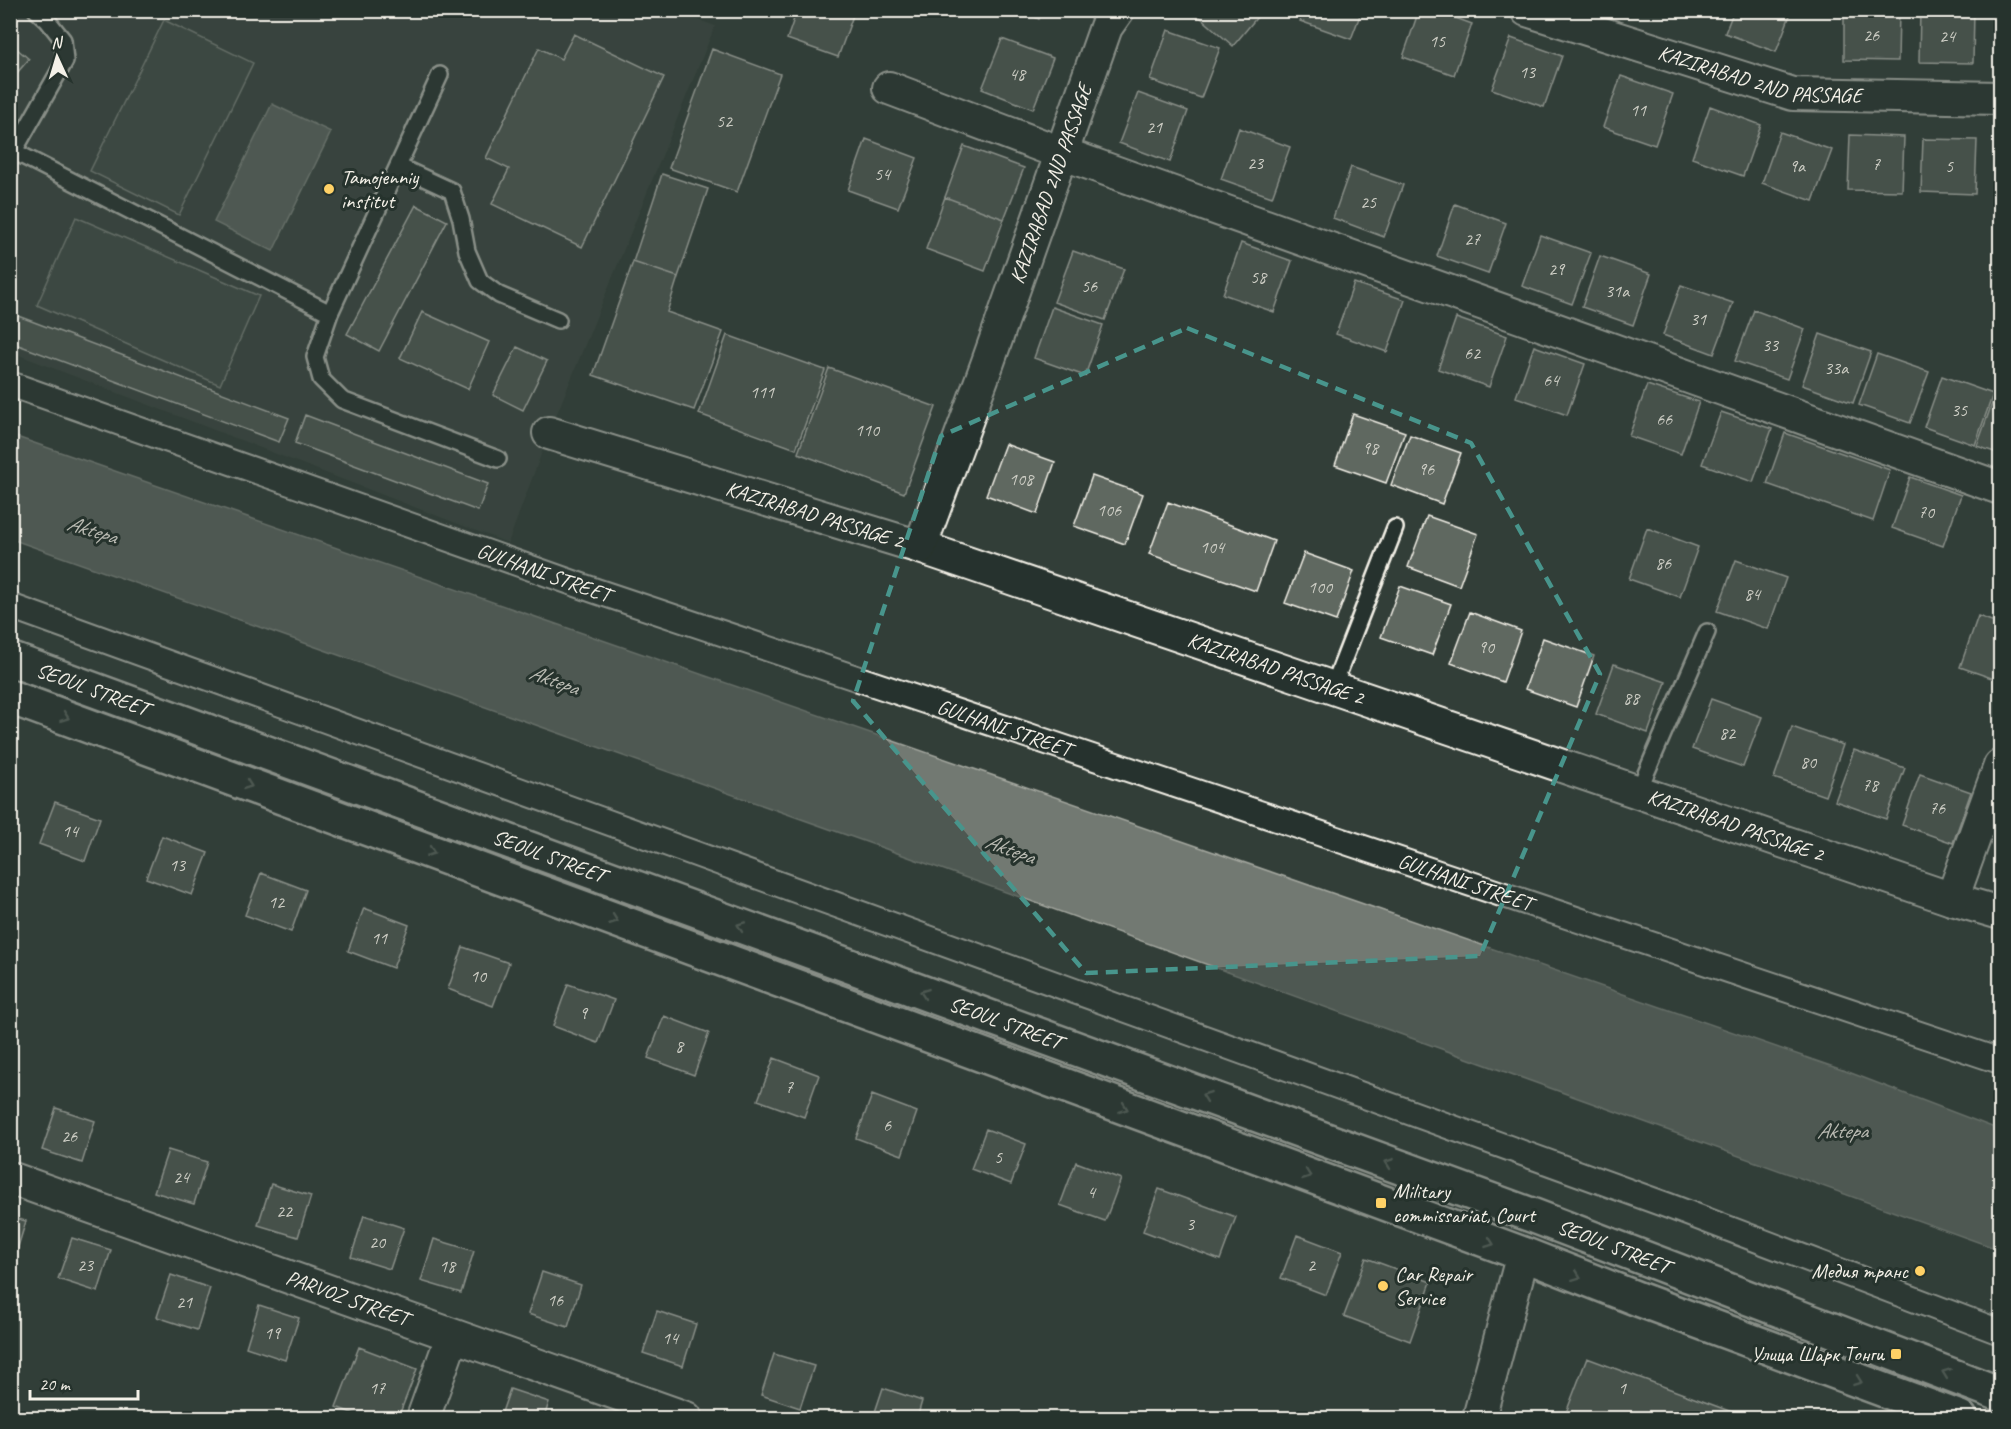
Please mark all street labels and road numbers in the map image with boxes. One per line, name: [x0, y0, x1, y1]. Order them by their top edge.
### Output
street label: KAZIRABAD 2ND PASSAGE: [1655, 39, 1865, 108]
street label: KAZIRABAD 2ND PASSAGE: [1004, 78, 1099, 287]
street label: KAZIRABAD PASSAGE 2: [723, 475, 908, 555]
street label: GULHANI STREET: [474, 537, 619, 610]
street label: KAZIRABAD PASSAGE 2: [1184, 626, 1369, 711]
street label: SEOUL STREET: [33, 657, 158, 723]
street label: GULHANI STREET: [934, 693, 1080, 764]
street label: KAZIRABAD PASSAGE 2: [1644, 783, 1829, 868]
street label: SEOUL STREET: [489, 824, 614, 890]
street label: GULHANI STREET: [1395, 847, 1540, 918]
street label: SEOUL STREET: [946, 990, 1070, 1057]
street label: SEOUL STREET: [1554, 1213, 1678, 1282]
street label: PARVOZ STREET: [283, 1264, 417, 1333]

